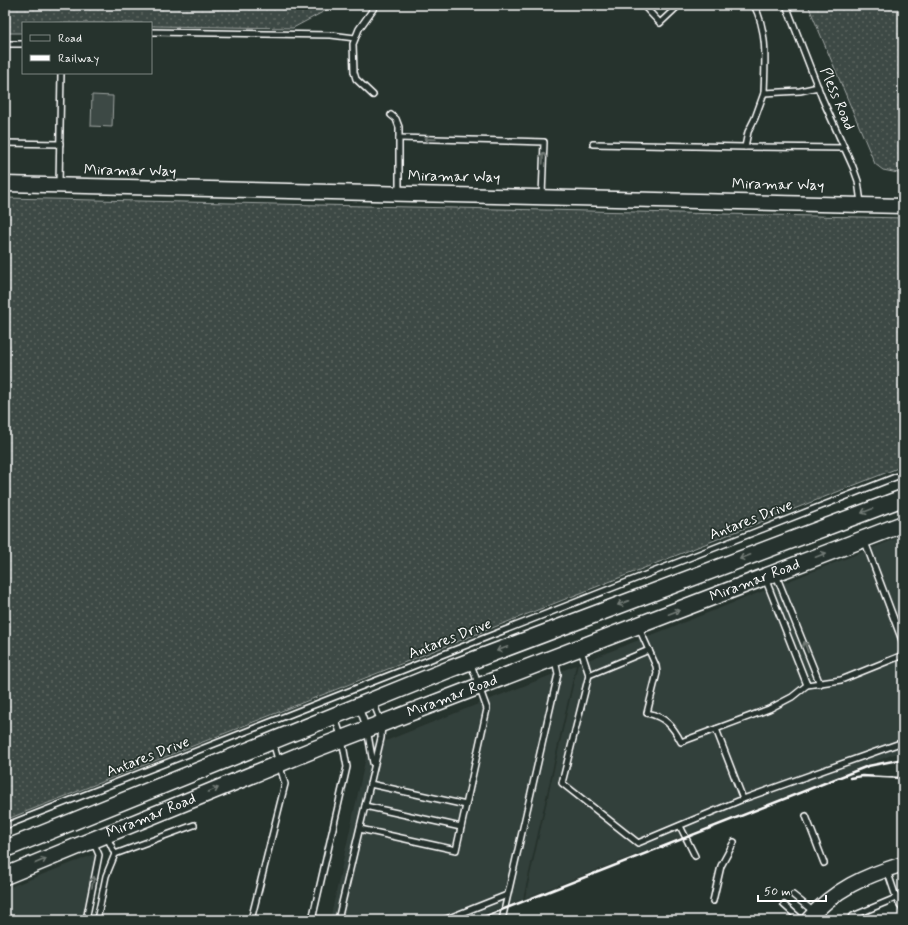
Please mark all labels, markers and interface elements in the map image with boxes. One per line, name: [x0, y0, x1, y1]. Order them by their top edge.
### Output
legend: [22, 22, 152, 74]
text: Road: [58, 31, 82, 47]
text: Railway: [58, 51, 100, 67]
street label: Pless Road: [815, 64, 859, 134]
one-way arrow: [424, 135, 437, 142]
one-way arrow: [540, 152, 547, 165]
street label: Miramar Way: [84, 160, 176, 182]
street label: Miramar Way: [408, 166, 500, 188]
street label: Miramar Way: [732, 174, 824, 196]
street label: Antares Drive: [706, 495, 796, 545]
one-way arrow: [861, 508, 873, 516]
one-way arrow: [815, 551, 827, 559]
street label: Miramar Road: [707, 554, 803, 607]
one-way arrow: [739, 554, 751, 562]
one-way arrow: [618, 600, 630, 608]
one-way arrow: [667, 607, 679, 615]
street label: Antares Drive: [405, 614, 495, 664]
one-way arrow: [801, 642, 809, 654]
one-way arrow: [496, 646, 508, 654]
street label: Miramar Road: [404, 670, 500, 723]
street label: Antares Drive: [103, 732, 193, 782]
one-way arrow: [206, 786, 218, 793]
street label: Miramar Road: [103, 789, 199, 843]
one-way arrow: [35, 857, 47, 864]
one-way arrow: [90, 876, 98, 889]
scale bar: [758, 877, 826, 903]
text: 50 m: [764, 884, 791, 900]

